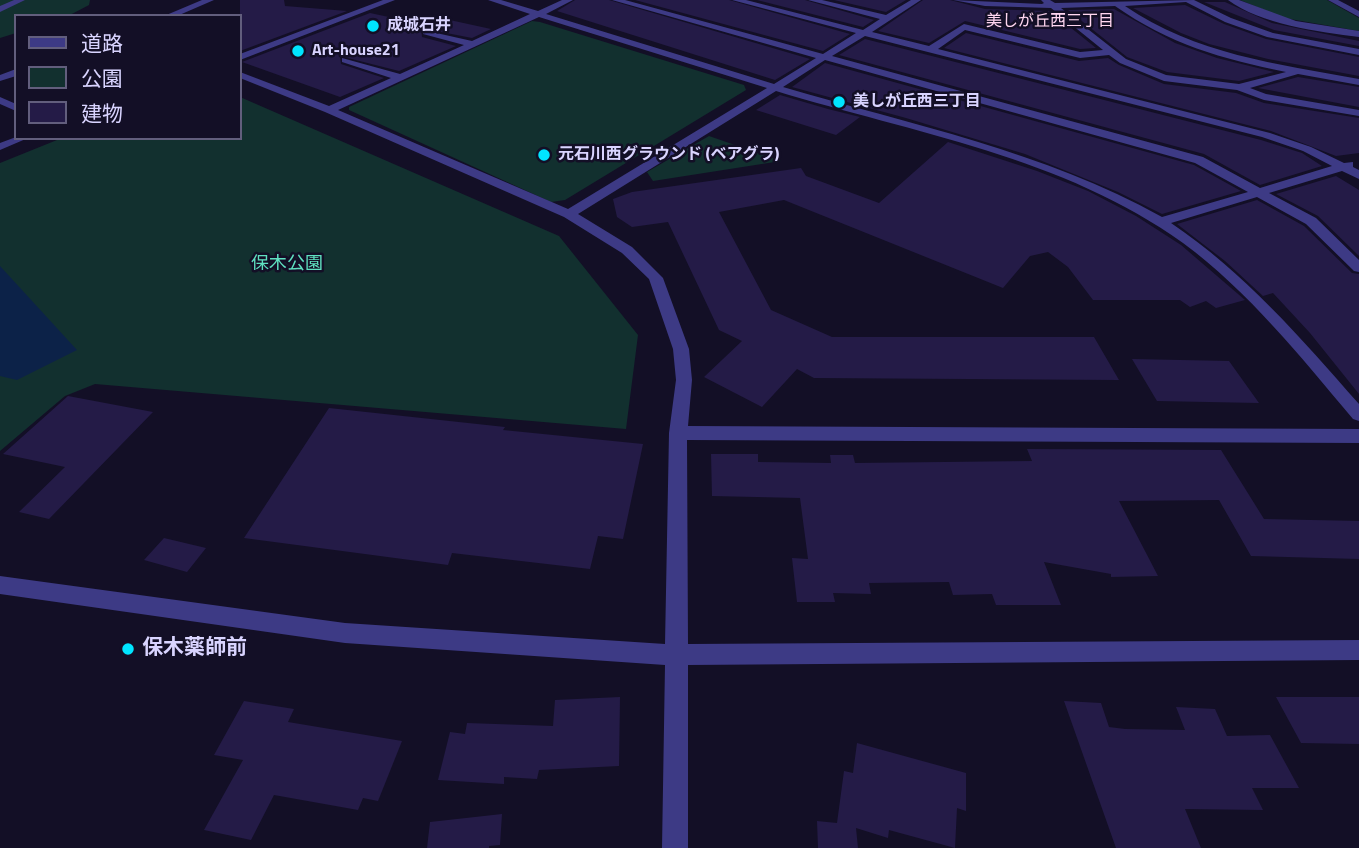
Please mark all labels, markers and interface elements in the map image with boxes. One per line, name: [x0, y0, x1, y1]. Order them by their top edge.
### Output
district label: 美しが丘西三丁目: [986, 12, 1114, 32]
legend: [14, 14, 242, 140]
place label: 成城石井: [387, 16, 451, 36]
marker: 成城石井: [365, 18, 381, 34]
text: 道路: [81, 27, 123, 59]
place label: Art-house21: [312, 41, 400, 61]
marker: Art-house21: [290, 43, 306, 59]
text: 公園: [81, 62, 123, 94]
place label: 美しが丘西三丁目: [853, 92, 981, 112]
marker: 美しが丘西三丁目: [831, 94, 847, 110]
text: 建物: [81, 97, 123, 129]
place label: 元石川西グラウンド (ベアグラ): [558, 145, 779, 165]
marker: 元石川西グラウンド (ベアグラ): [536, 147, 552, 163]
park label: 保木公園: [251, 254, 323, 276]
place label: 保木薬師前: [142, 636, 247, 662]
marker: 保木薬師前: [120, 641, 136, 657]

